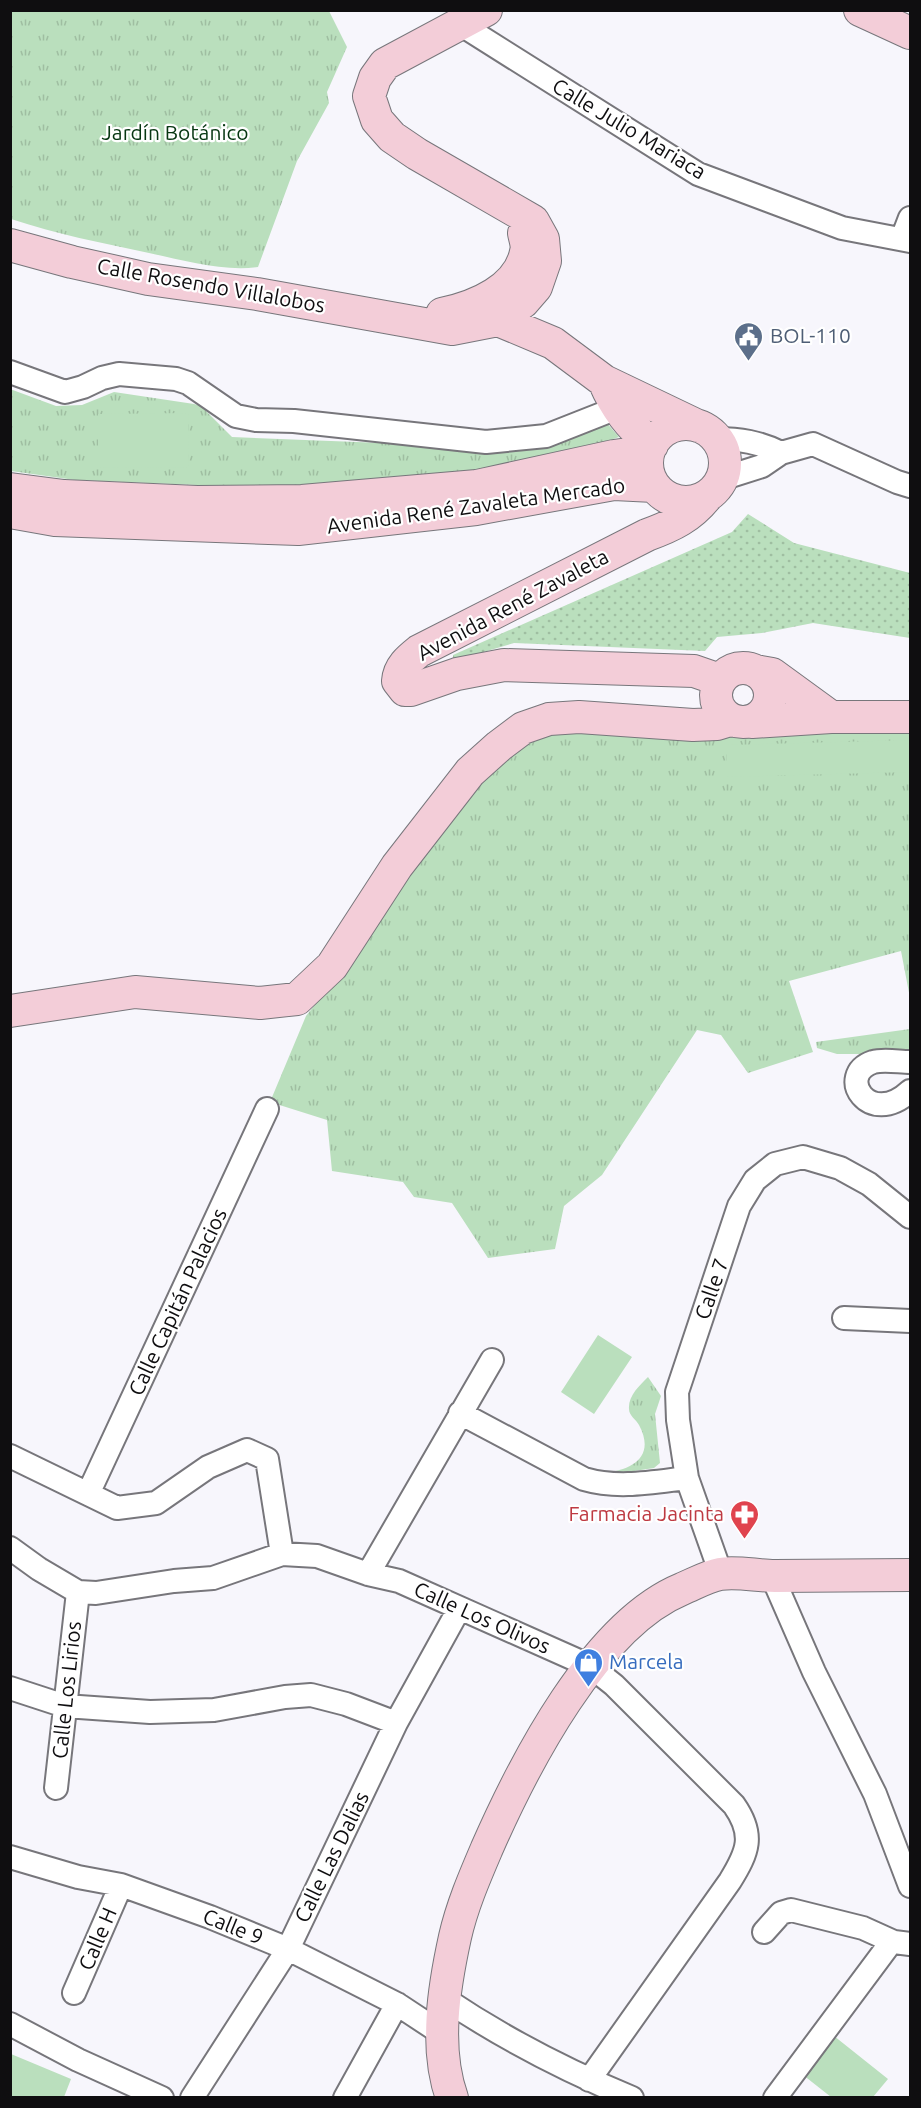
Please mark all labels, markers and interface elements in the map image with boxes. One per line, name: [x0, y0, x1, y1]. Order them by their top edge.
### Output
street label: Calle Julio Mariaca: [549, 73, 710, 183]
park label: Jardín Botánico: [102, 120, 248, 144]
street label: Calle Rosendo Villalobos: [95, 253, 327, 317]
public building icon: BOL-110: [733, 320, 765, 362]
place label: BOL-110: [770, 323, 851, 347]
street label: Avenida René Zavaleta Mercado: [325, 472, 626, 538]
street label: Avenida René Zavaleta: [413, 544, 612, 665]
street label: Calle Capitán Palacios: [123, 1204, 231, 1399]
street label: Calle 7: [689, 1255, 733, 1322]
pharmacy icon: Farmacia Jacinta: [729, 1498, 761, 1540]
place label: Farmacia Jacinta: [569, 1501, 724, 1525]
street label: Calle Los Olivos: [411, 1576, 554, 1658]
street label: Calle Los Lirios: [47, 1620, 85, 1760]
shop icon: Marcela: [572, 1646, 604, 1688]
place label: Marcela: [609, 1649, 684, 1673]
street label: Calle Las Dalias: [289, 1787, 373, 1926]
street label: Calle 9: [200, 1903, 267, 1949]
street label: Calle H: [73, 1904, 121, 1974]

